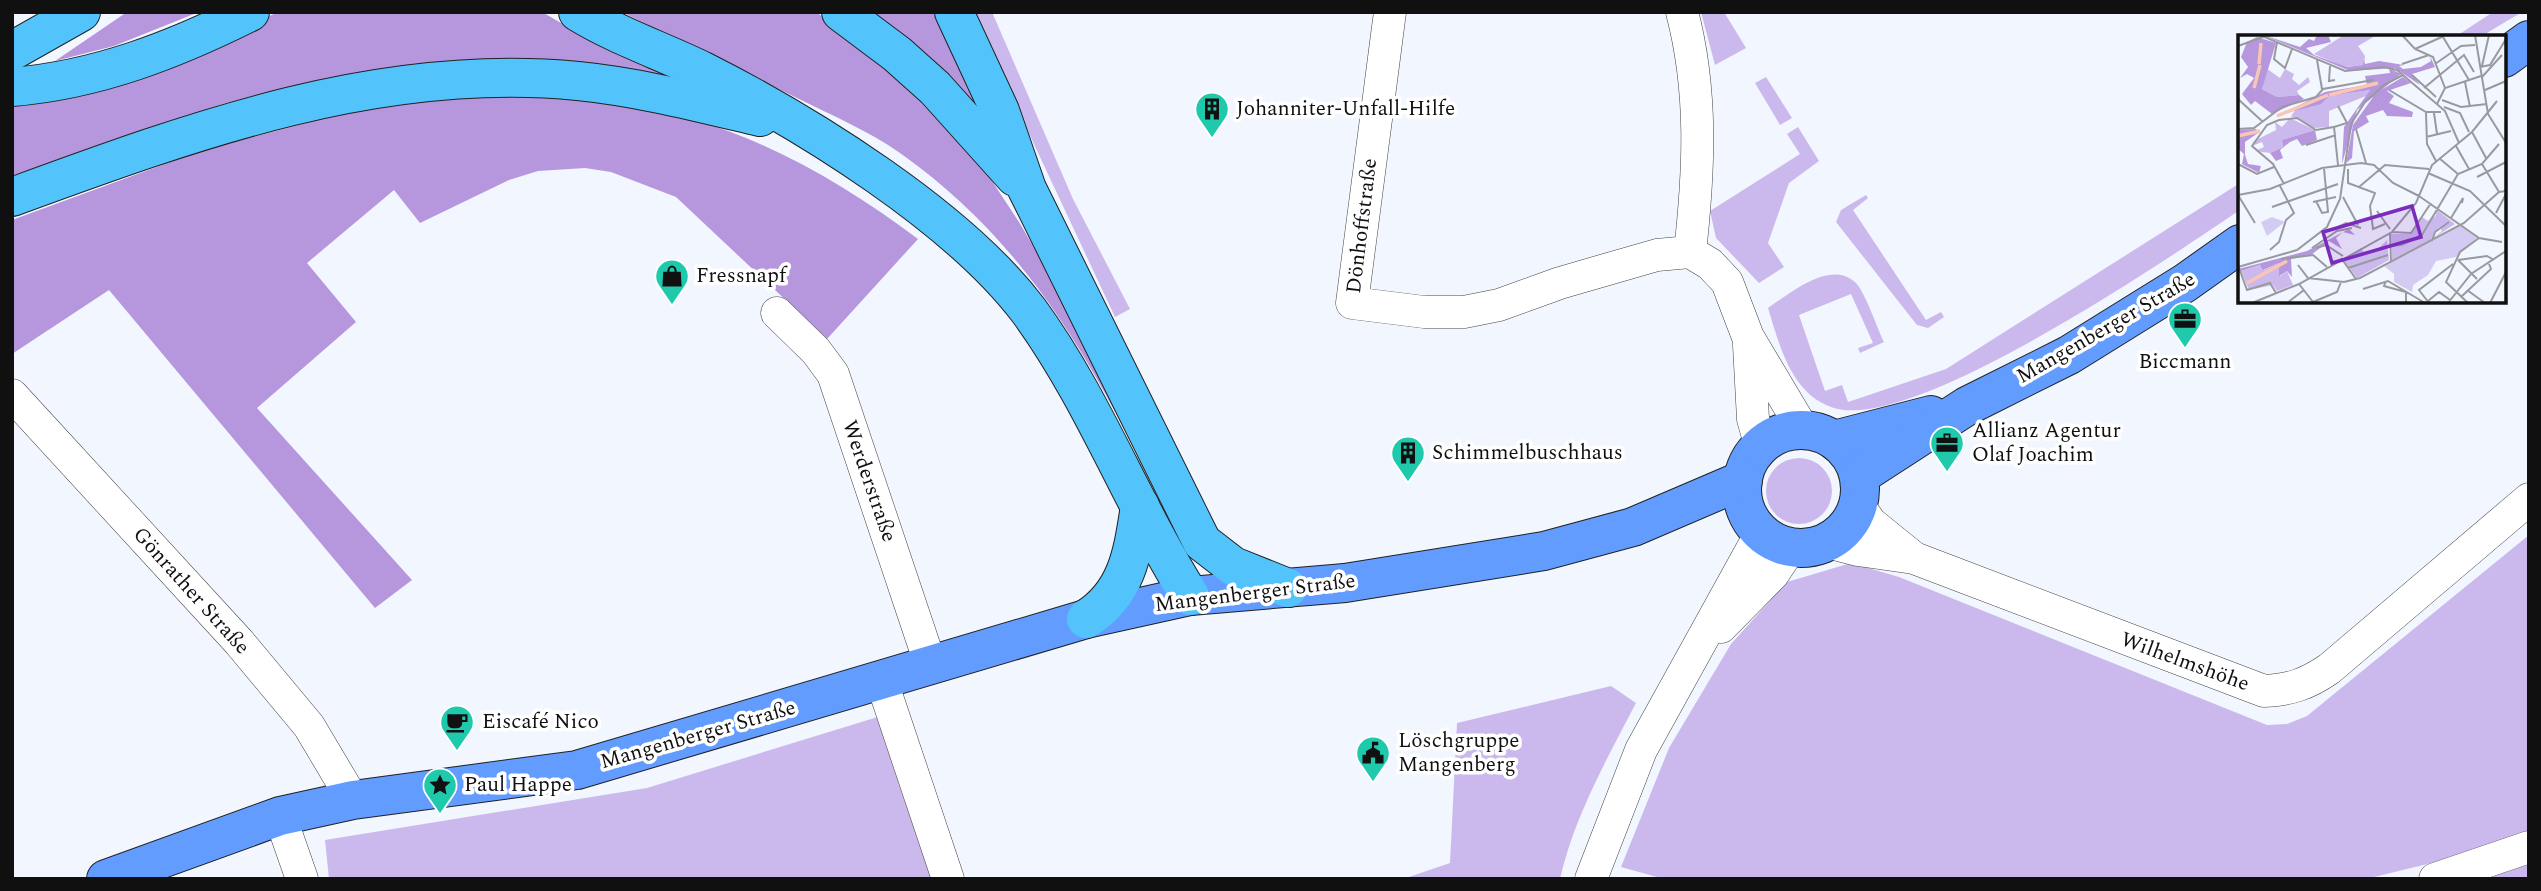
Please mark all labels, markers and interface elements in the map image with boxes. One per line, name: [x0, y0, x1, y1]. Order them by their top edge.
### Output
inset map: [2238, 35, 2506, 303]
building icon: Johanniter-Unfall-Hilfe: [1193, 90, 1231, 139]
place label: Johanniter-Unfall-Hilfe: [1236, 93, 1455, 125]
street label: Dönhoffstraße: [1338, 157, 1386, 295]
shop icon: Fressnapf: [653, 257, 691, 306]
place label: Fressnapf: [696, 260, 788, 292]
street label: Mangenberger Straße: [2011, 264, 2201, 392]
office icon: Biccmann: [2166, 300, 2204, 349]
place label: Biccmann: [2138, 346, 2232, 378]
place label: Allianz Agentur Olaf Joachim: [1972, 415, 2121, 471]
street label: Werderstraße: [833, 416, 905, 546]
office icon: Allianz Agentur Olaf Joachim: [1928, 424, 1966, 473]
building icon: Schimmelbuschhaus: [1389, 434, 1427, 483]
place label: Schimmelbuschhaus: [1432, 437, 1623, 469]
street label: Gönrather Straße: [125, 520, 257, 662]
street label: Mangenberger Straße: [1153, 565, 1357, 621]
street label: Wilhelmshöhe: [2116, 624, 2254, 700]
street label: Mangenberger Straße: [597, 692, 799, 778]
cafe icon: Eiscafé Nico: [438, 703, 476, 752]
place label: Eiscafé Nico: [482, 706, 599, 738]
place label: Löschgruppe Mangenberg: [1398, 725, 1519, 781]
public building icon: Löschgruppe Mangenberg: [1354, 734, 1392, 783]
place icon: Paul Happe: [421, 766, 459, 815]
place label: Paul Happe: [464, 769, 572, 801]

